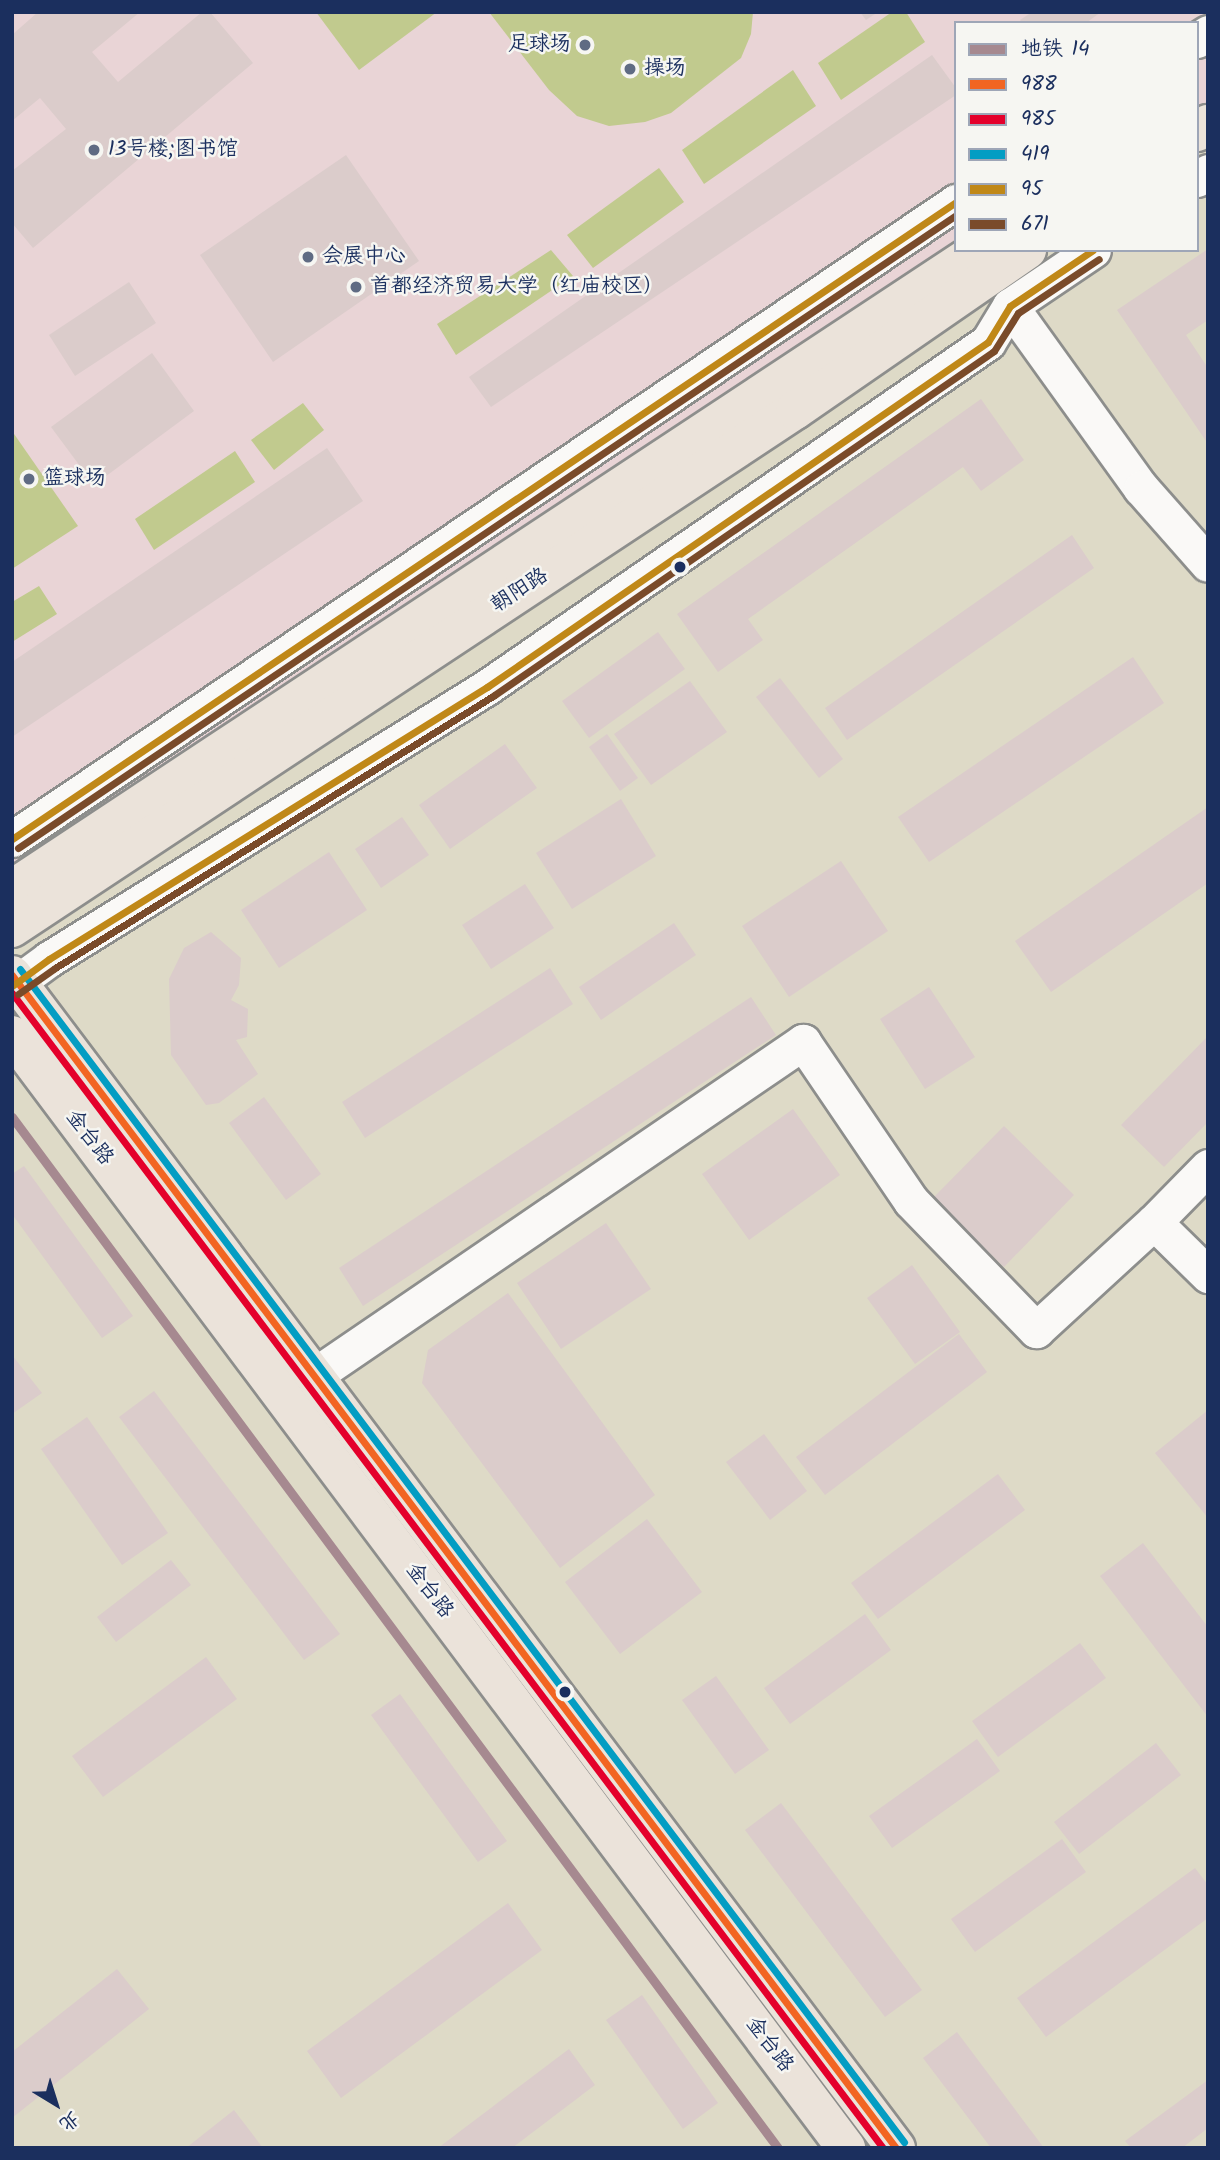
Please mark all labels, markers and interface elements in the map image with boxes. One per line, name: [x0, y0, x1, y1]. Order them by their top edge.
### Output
legend: [954, 21, 1199, 252]
place label: 足球场: [508, 32, 571, 58]
text: 地铁 14: [1021, 33, 1090, 66]
marker: 足球场: [577, 37, 593, 53]
place label: 操场: [644, 56, 686, 82]
marker: 操场: [622, 61, 638, 77]
text: 988: [1021, 68, 1057, 101]
text: 985: [1021, 103, 1055, 136]
place label: 13号楼;图书馆: [108, 137, 238, 163]
text: 419: [1021, 138, 1049, 171]
marker: 13号楼;图书馆: [86, 142, 102, 158]
text: 95: [1021, 173, 1043, 206]
text: 671: [1021, 208, 1049, 241]
place label: 会展中心: [322, 244, 406, 270]
marker: 会展中心: [300, 249, 316, 265]
place label: 首都经济贸易大学（红庙校区）: [370, 274, 664, 300]
marker: 首都经济贸易大学（红庙校区）: [348, 279, 364, 295]
place label: 篮球场: [43, 466, 106, 492]
marker: 篮球场: [21, 471, 37, 487]
unlabelled marker: [673, 560, 687, 574]
street label: 朝阳路: [487, 563, 553, 619]
street label: 金台路: [60, 1105, 118, 1171]
street label: 金台路: [400, 1558, 458, 1624]
unlabelled marker: [558, 1685, 572, 1699]
street label: 金台路: [740, 2012, 798, 2078]
north arrow: [21, 2069, 91, 2139]
text: 北: [52, 2103, 86, 2138]

